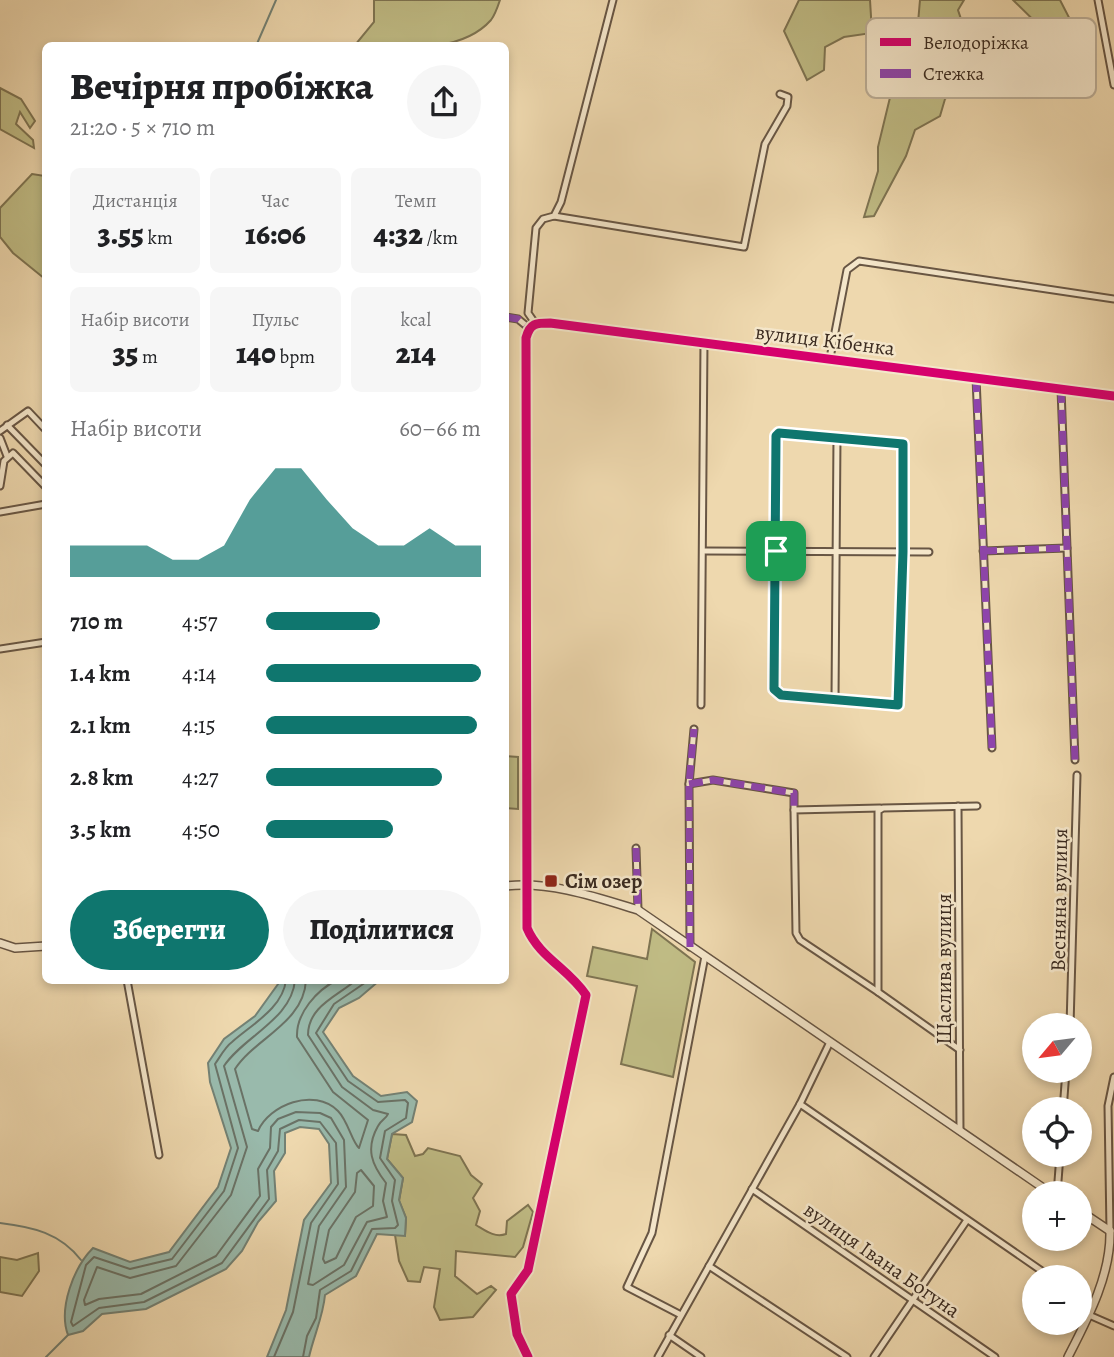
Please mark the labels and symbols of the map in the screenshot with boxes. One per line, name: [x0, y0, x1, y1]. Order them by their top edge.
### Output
legend: [866, 18, 1096, 98]
text: Велодоріжка: [923, 30, 1029, 56]
text: Стежка: [923, 61, 984, 87]
street label: вулиця Кібенка: [754, 318, 897, 362]
pin: [746, 521, 806, 581]
street label: Весняна вулиця: [1044, 828, 1074, 972]
place label: Сім озер: [565, 867, 642, 895]
marker: Сім озер: [543, 873, 559, 889]
street label: Щаслива вулиця: [930, 893, 958, 1045]
north arrow: [1022, 1013, 1092, 1083]
street label: вулиця Івана Богуна: [798, 1196, 966, 1325]

